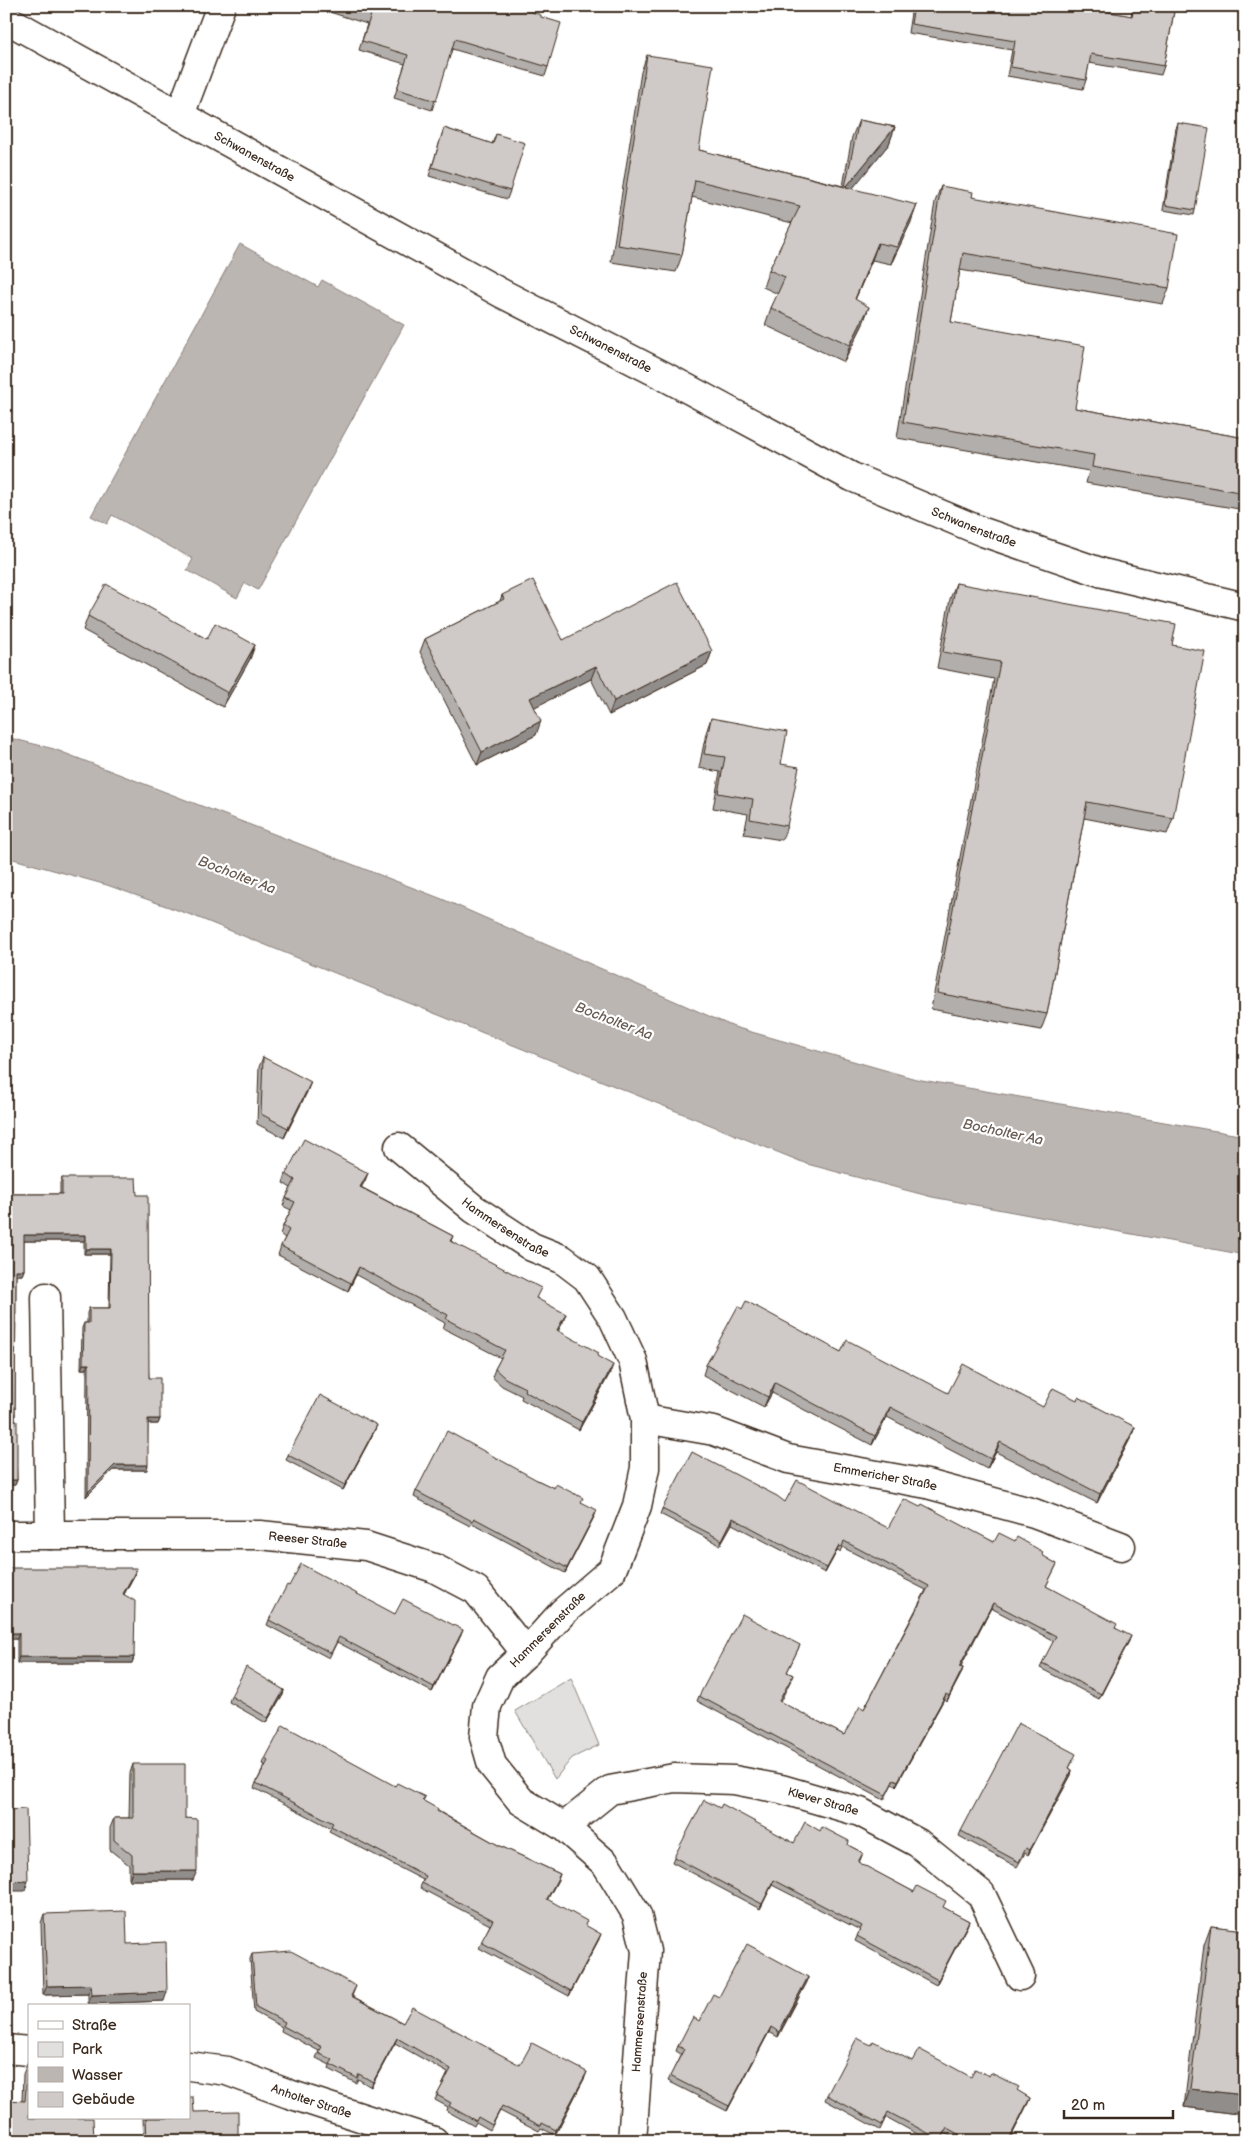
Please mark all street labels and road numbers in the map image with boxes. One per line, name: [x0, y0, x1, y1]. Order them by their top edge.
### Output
street label: Schwanenstraße: [211, 128, 297, 185]
street label: Schwanenstraße: [567, 322, 654, 376]
street label: Schwanenstraße: [929, 504, 1018, 550]
street label: Hammersenstraße: [459, 1194, 551, 1261]
street label: Emmericher Straße: [832, 1460, 939, 1494]
street label: Reeser Straße: [268, 1528, 348, 1551]
street label: Hammersenstraße: [507, 1589, 589, 1671]
street label: Klever Straße: [786, 1784, 860, 1819]
street label: Hammersenstraße: [629, 1971, 651, 2073]
street label: Anholter Straße: [269, 2081, 354, 2121]

